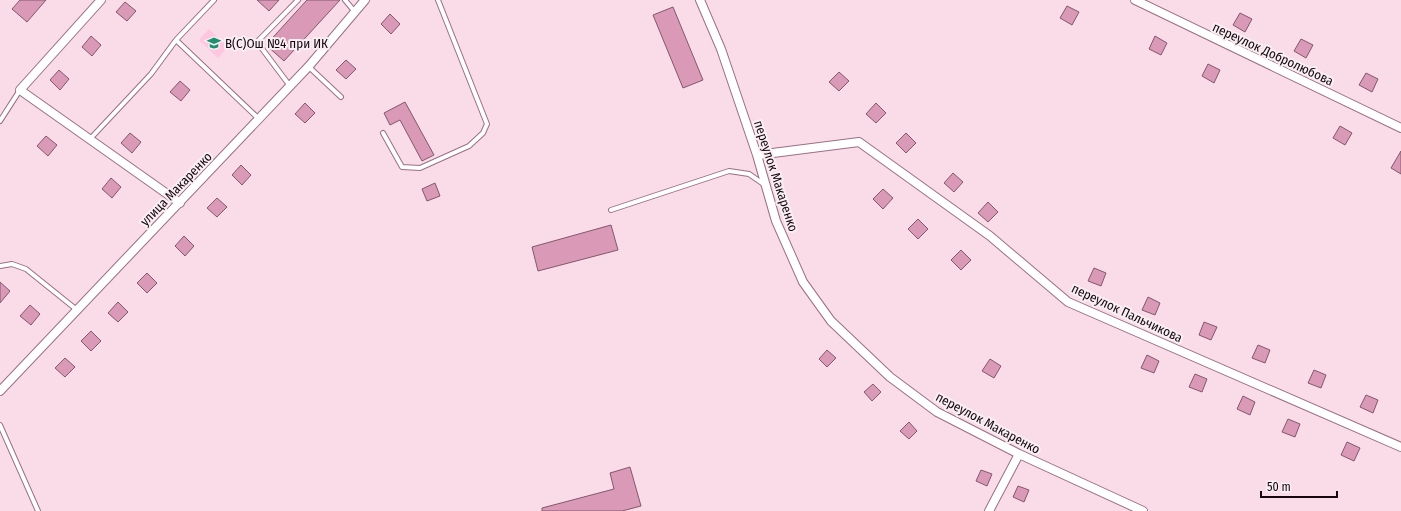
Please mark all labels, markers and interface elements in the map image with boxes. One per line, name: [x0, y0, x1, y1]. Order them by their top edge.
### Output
street label: переулок Добролюбова: [1210, 19, 1336, 89]
school or university icon: В(С)Ош №4 при ИК: [206, 35, 222, 51]
place label: В(С)Ош №4 при ИК: [225, 36, 328, 51]
street label: переулок Макаренко: [751, 119, 801, 234]
street label: улица Макаренко: [137, 149, 215, 229]
street label: переулок Пальчикова: [1069, 281, 1185, 345]
street label: переулок Макаренко: [933, 389, 1043, 457]
scale bar: [1261, 473, 1337, 499]
text: 50 m: [1267, 480, 1291, 494]

